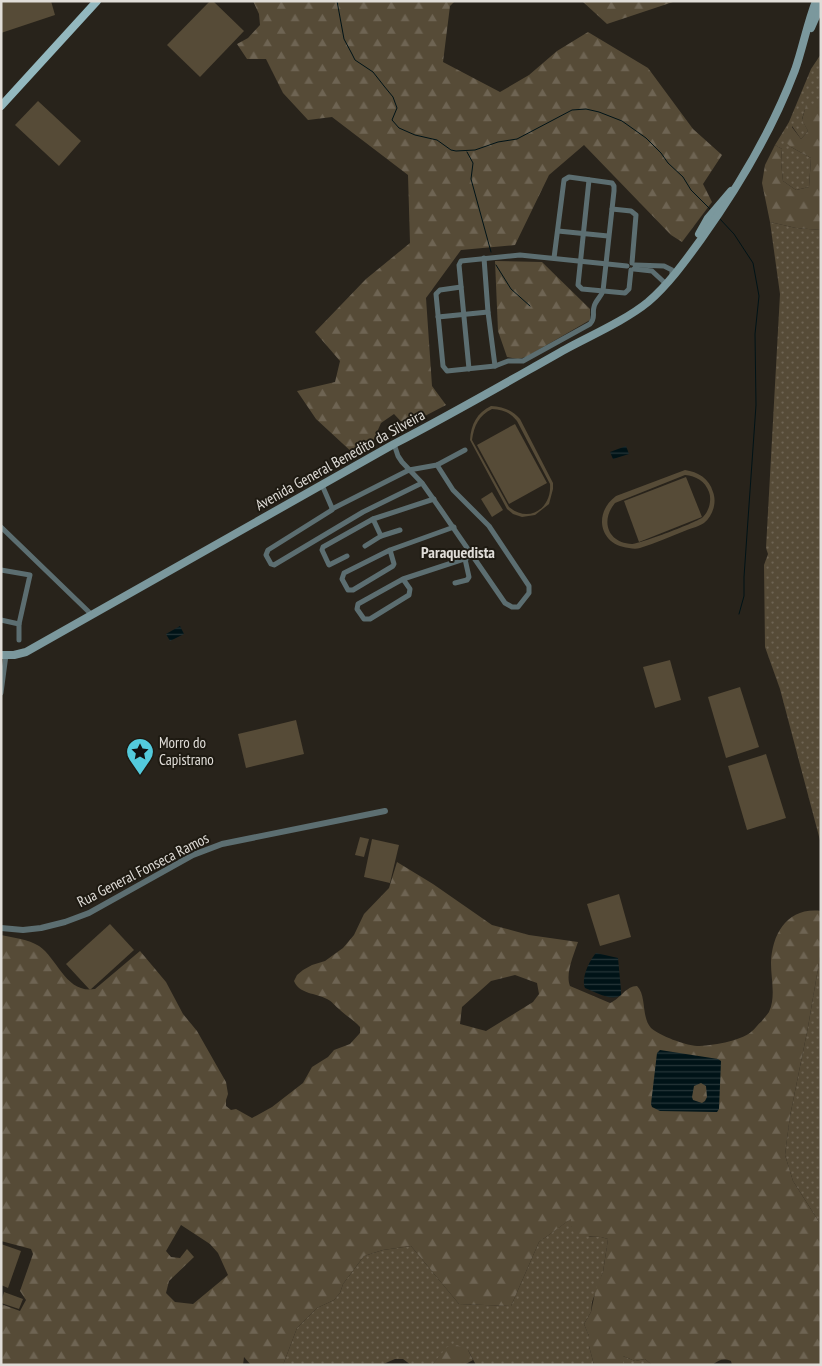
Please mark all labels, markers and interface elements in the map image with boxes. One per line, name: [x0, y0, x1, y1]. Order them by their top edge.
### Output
street label: Avenida General Benedito da Silveira: [252, 405, 428, 514]
district label: Paraquedista: [421, 542, 495, 562]
place label: Morro do Capistrano: [159, 733, 214, 769]
place icon: Morro do Capistrano: [125, 737, 155, 776]
street label: Rua General Fonseca Ramos: [74, 828, 212, 911]

